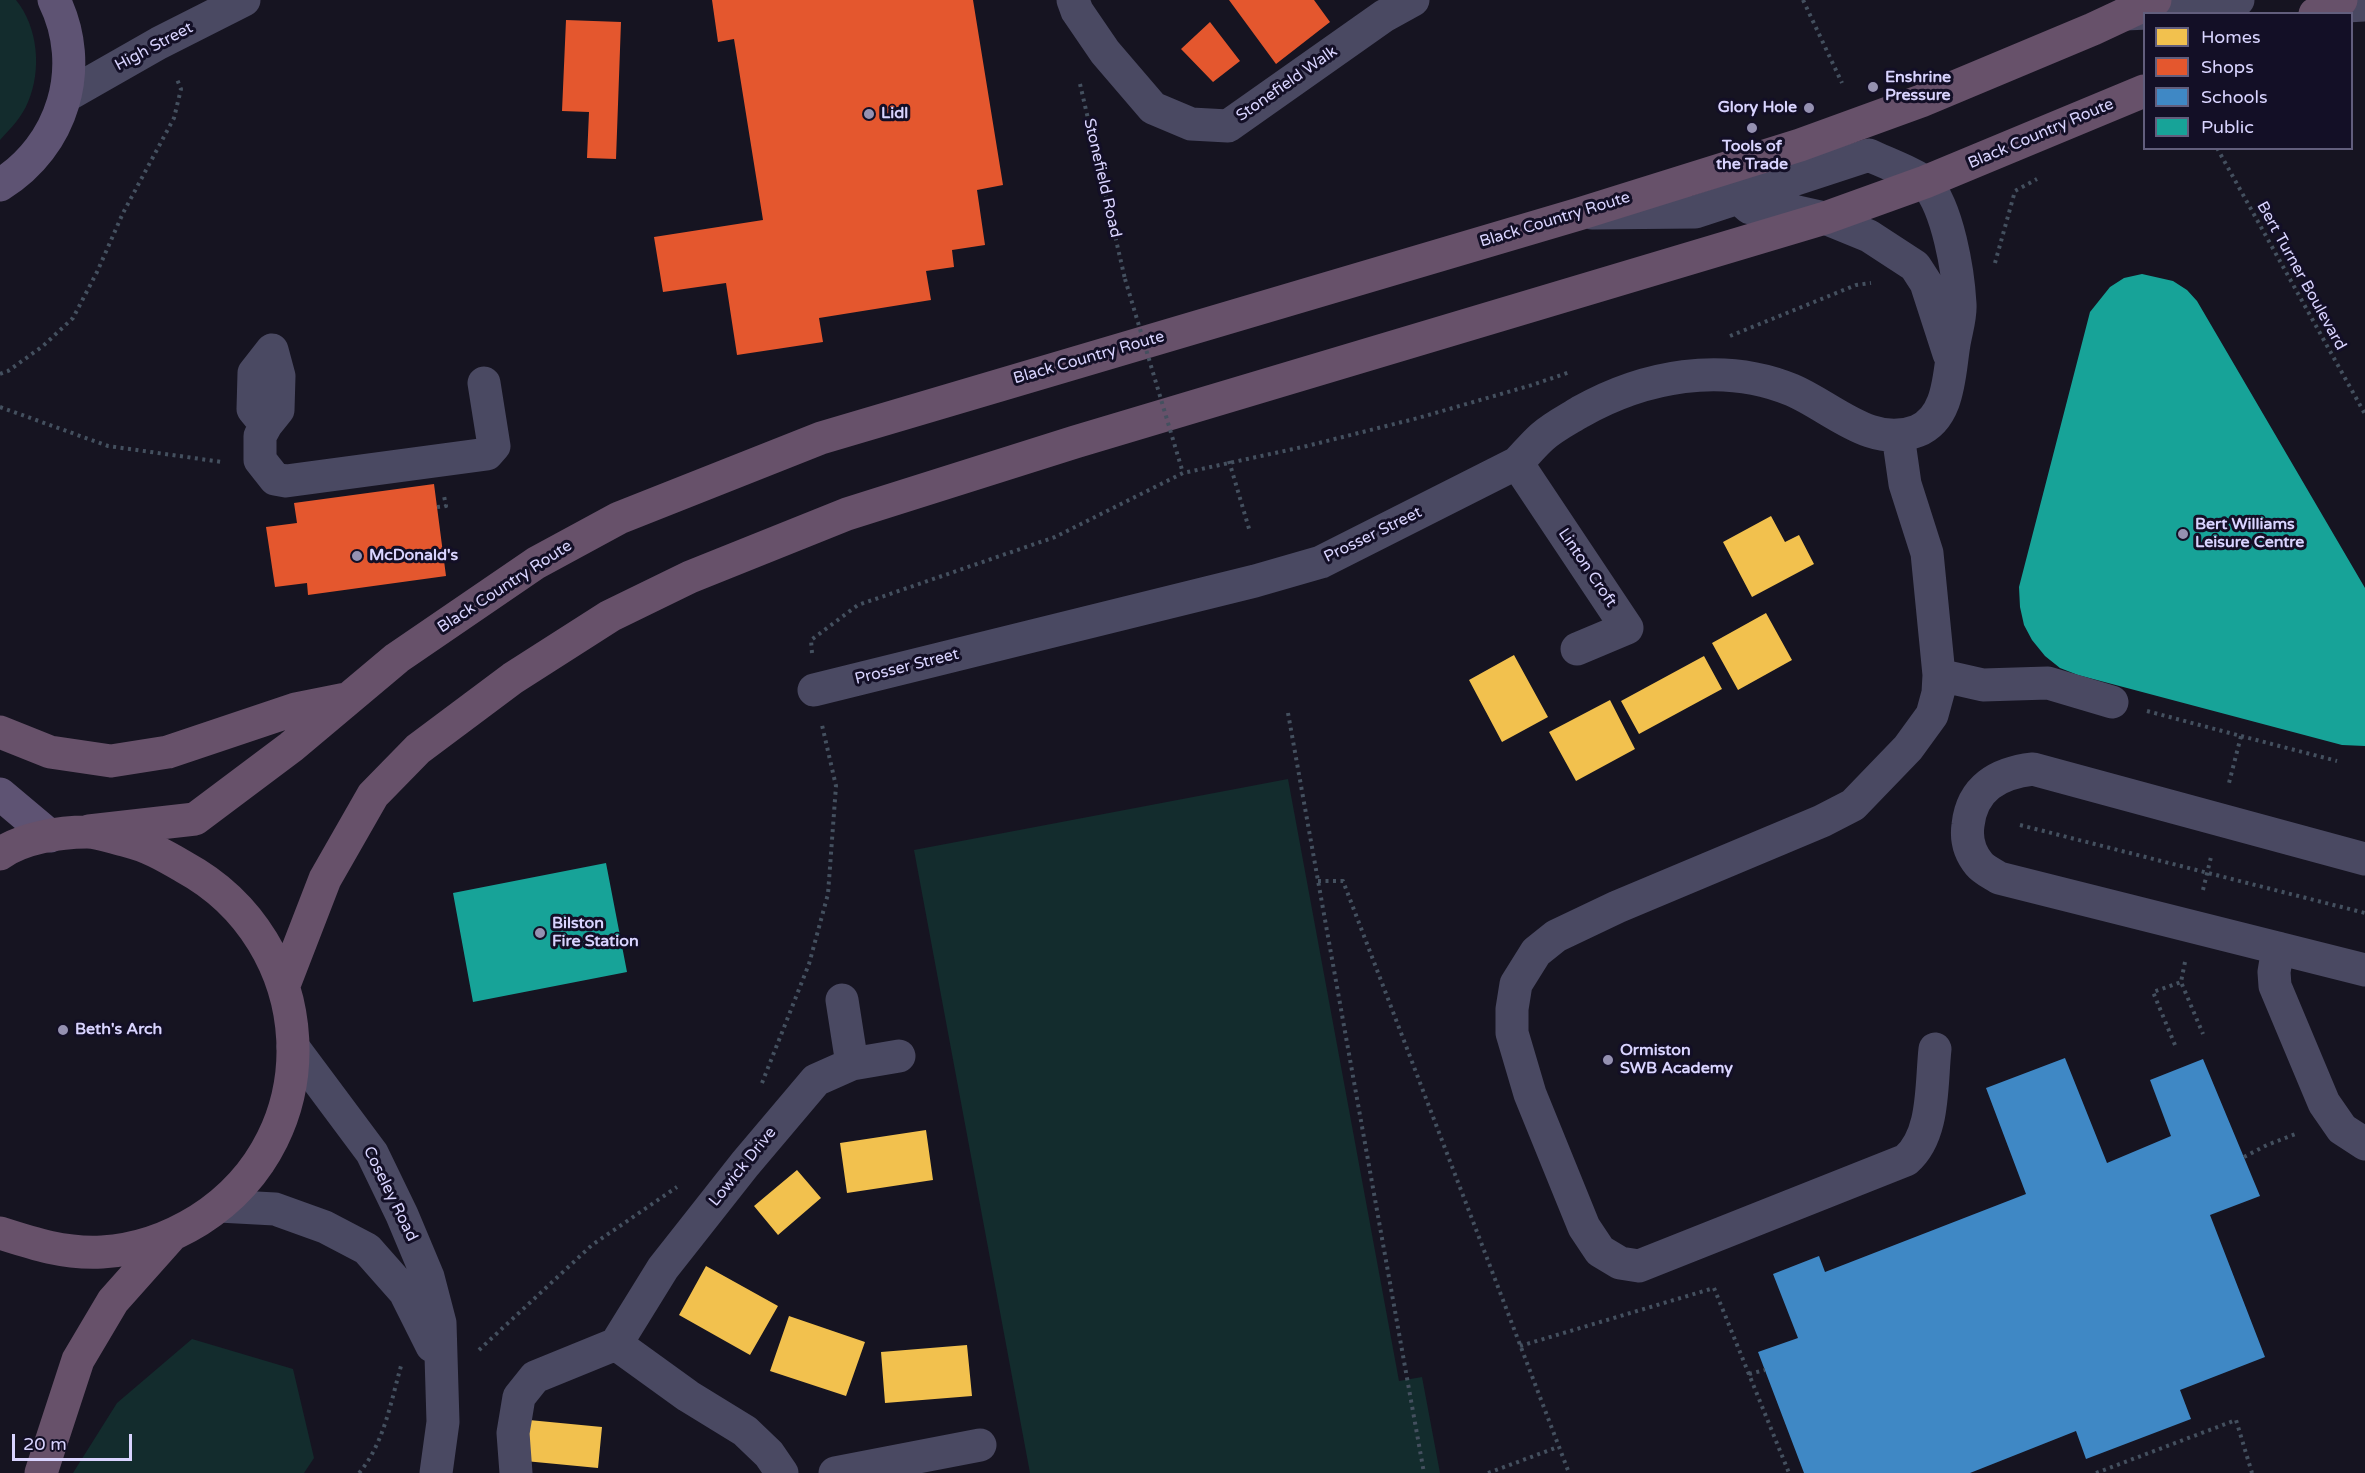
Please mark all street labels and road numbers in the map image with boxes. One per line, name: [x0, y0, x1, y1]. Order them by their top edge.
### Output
street label: High Street: [112, 18, 196, 76]
street label: Stonefield Walk: [1233, 42, 1341, 126]
street label: Black Country Route: [1965, 95, 2117, 173]
street label: Stonefield Road: [1079, 117, 1125, 239]
street label: Black Country Route: [1478, 188, 1632, 252]
street label: Bert Turner Boulevard: [2252, 198, 2350, 354]
street label: Black Country Route: [1011, 327, 1167, 389]
street label: Prosser Street: [1321, 503, 1425, 567]
street label: Linton Croft: [1554, 525, 1620, 611]
street label: Black Country Route: [434, 536, 576, 638]
street label: Prosser Street: [853, 645, 961, 689]
street label: Lowick Drive: [705, 1124, 781, 1210]
street label: Coseley Road: [359, 1143, 421, 1245]

